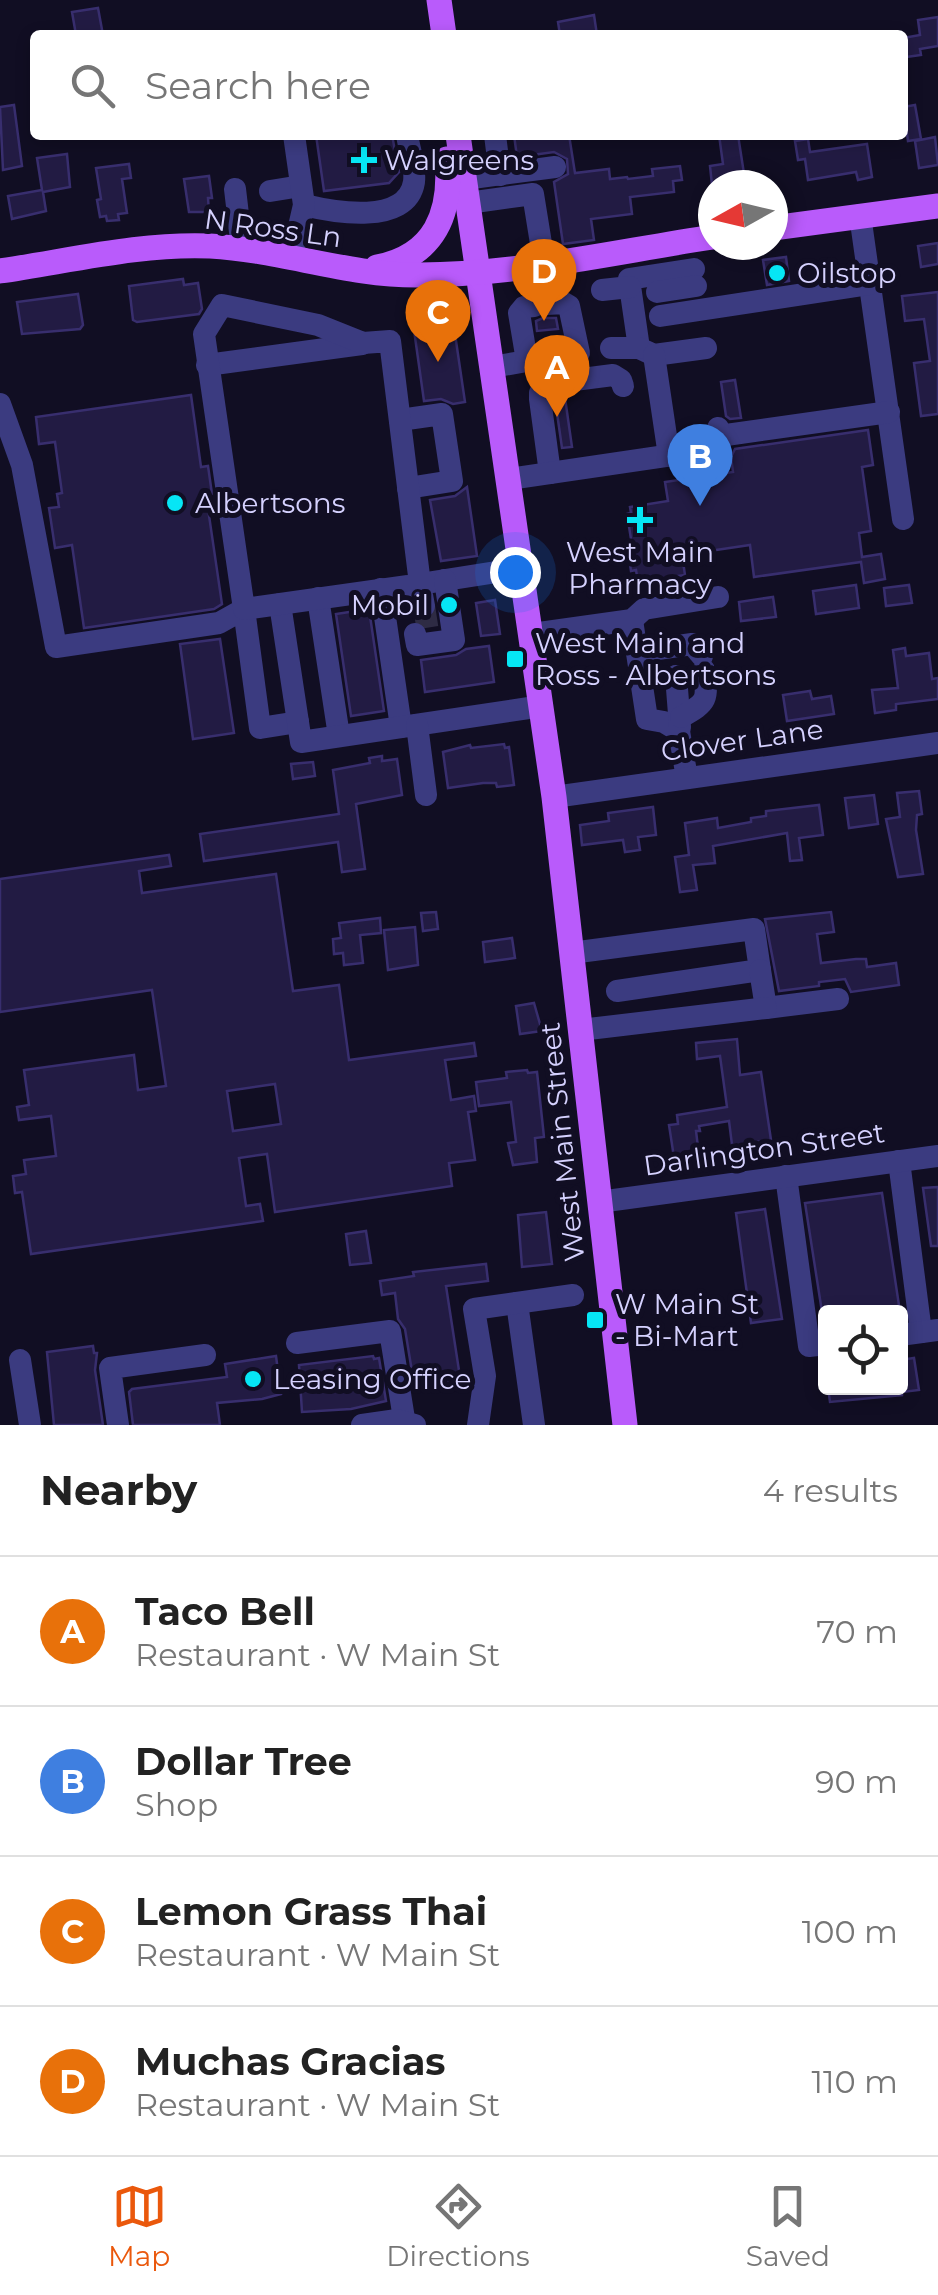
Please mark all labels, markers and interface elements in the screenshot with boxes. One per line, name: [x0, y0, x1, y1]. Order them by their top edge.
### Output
search box: [30, 30, 908, 140]
icon: search: [65, 58, 120, 113]
text: Search here: [145, 62, 371, 109]
place label: Walgreens: [384, 143, 534, 177]
marker: Walgreens: [353, 149, 375, 171]
north arrow: [698, 170, 788, 260]
street label: N Ross Ln: [202, 202, 344, 254]
pin: D: [512, 238, 576, 321]
place label: Oilstop: [797, 256, 897, 290]
marker: Oilstop: [766, 262, 788, 284]
pin: C: [406, 280, 470, 362]
pin: A: [524, 334, 590, 417]
pin: B: [668, 424, 732, 506]
place label: Albertsons: [195, 486, 345, 520]
marker: Albertsons: [164, 492, 186, 514]
marker: West Main Pharmacy: [629, 509, 651, 531]
place label: West Main Pharmacy: [566, 535, 714, 601]
your location: [490, 547, 541, 598]
place label: Mobil: [351, 588, 429, 622]
marker: Mobil: [438, 594, 460, 616]
place label: West Main and Ross - Albertsons: [535, 626, 776, 692]
marker: West Main and Ross - Albertsons: [504, 648, 526, 670]
street label: Clover Lane: [659, 712, 825, 768]
street label: West Main Street: [533, 1021, 591, 1263]
street label: Darlington Street: [641, 1115, 887, 1183]
place label: W Main St - Bi-Mart: [615, 1287, 759, 1353]
map controls: [818, 1305, 908, 1395]
button: locate: [818, 1305, 908, 1395]
marker: W Main St - Bi-Mart: [584, 1309, 606, 1331]
place label: Leasing Office: [273, 1362, 471, 1396]
marker: Leasing Office: [242, 1368, 264, 1390]
text: Nearby: [40, 1464, 197, 1516]
text: 4 results: [763, 1471, 898, 1510]
text: Taco Bell: [135, 1588, 315, 1635]
text: A: [60, 1612, 85, 1651]
text: 70 m: [816, 1612, 898, 1651]
text: Restaurant · W Main St: [135, 1635, 500, 1674]
text: Dollar Tree: [135, 1738, 352, 1785]
text: B: [60, 1762, 85, 1801]
text: 90 m: [815, 1762, 898, 1801]
text: Shop: [135, 1785, 218, 1824]
text: Lemon Grass Thai: [135, 1888, 487, 1935]
text: C: [61, 1912, 84, 1951]
text: 100 m: [802, 1912, 898, 1951]
text: Restaurant · W Main St: [135, 1935, 500, 1974]
text: Muchas Gracias: [135, 2038, 446, 2085]
text: D: [59, 2062, 86, 2101]
text: 110 m: [811, 2062, 898, 2101]
text: Restaurant · W Main St: [135, 2085, 500, 2124]
tab: Map: [108, 2179, 170, 2273]
tab: Directions: [386, 2179, 530, 2273]
tab: Saved: [746, 2179, 830, 2273]

